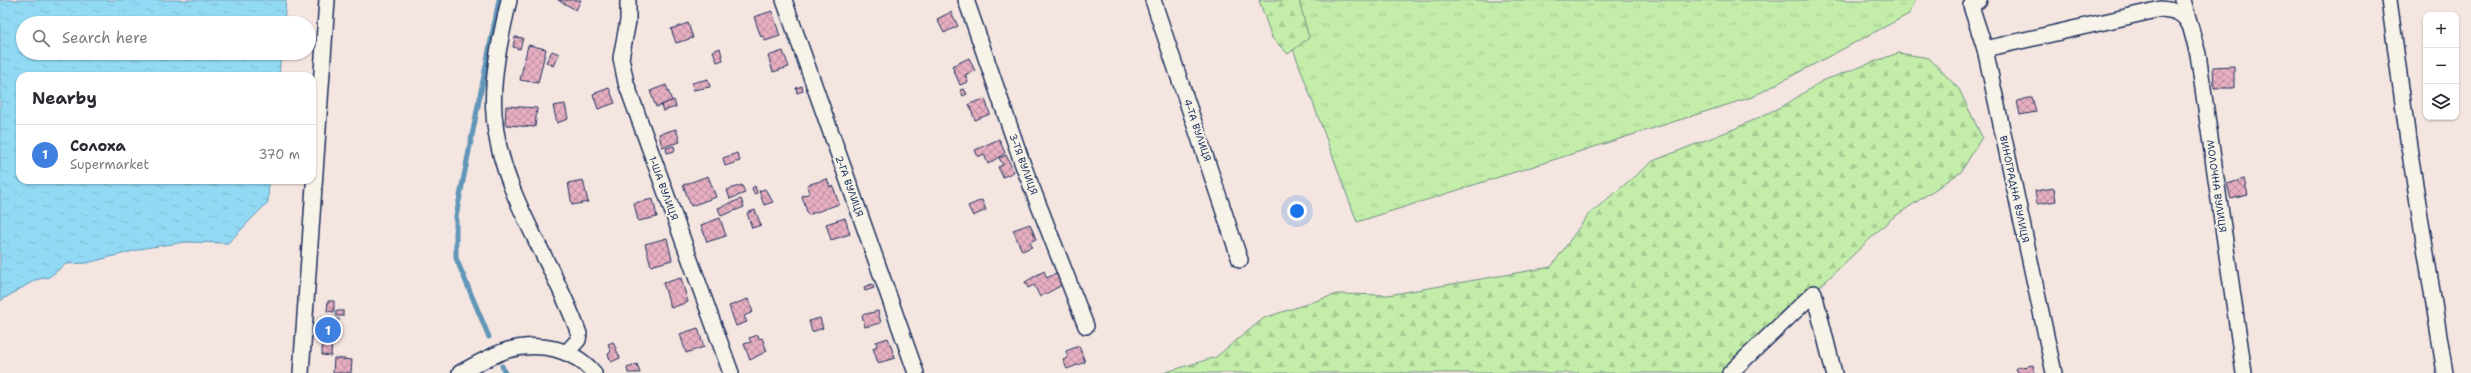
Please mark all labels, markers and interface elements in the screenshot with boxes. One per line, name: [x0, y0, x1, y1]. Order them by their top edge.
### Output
map controls: [2423, 12, 2459, 120]
button: +: [2423, 12, 2459, 48]
search box: [16, 16, 316, 60]
icon: search: [30, 27, 52, 49]
text: Search here: [62, 28, 148, 48]
button: −: [2423, 48, 2459, 84]
button: layers: [2423, 84, 2459, 120]
text: Nearby: [32, 87, 97, 109]
street label: 4-ТА ВУЛИЦЯ: [1181, 97, 1214, 163]
street label: 3-ТЯ ВУЛИЦЯ: [1006, 132, 1041, 197]
street label: ВИНОГРАДНА ВУЛИЦЯ: [1997, 134, 2032, 244]
text: Солоха: [70, 136, 126, 156]
street label: МОЛОЧНА ВУЛИЦЯ: [2204, 139, 2229, 233]
text: 1: [42, 146, 48, 163]
text: 370 m: [258, 146, 300, 163]
street label: 1-ША ВУЛИЦЯ: [646, 154, 681, 222]
street label: 2-ГА ВУЛИЦЯ: [832, 154, 867, 219]
text: Supermarket: [70, 156, 149, 173]
your location: [1287, 201, 1307, 221]
pin: 1: [315, 315, 341, 345]

